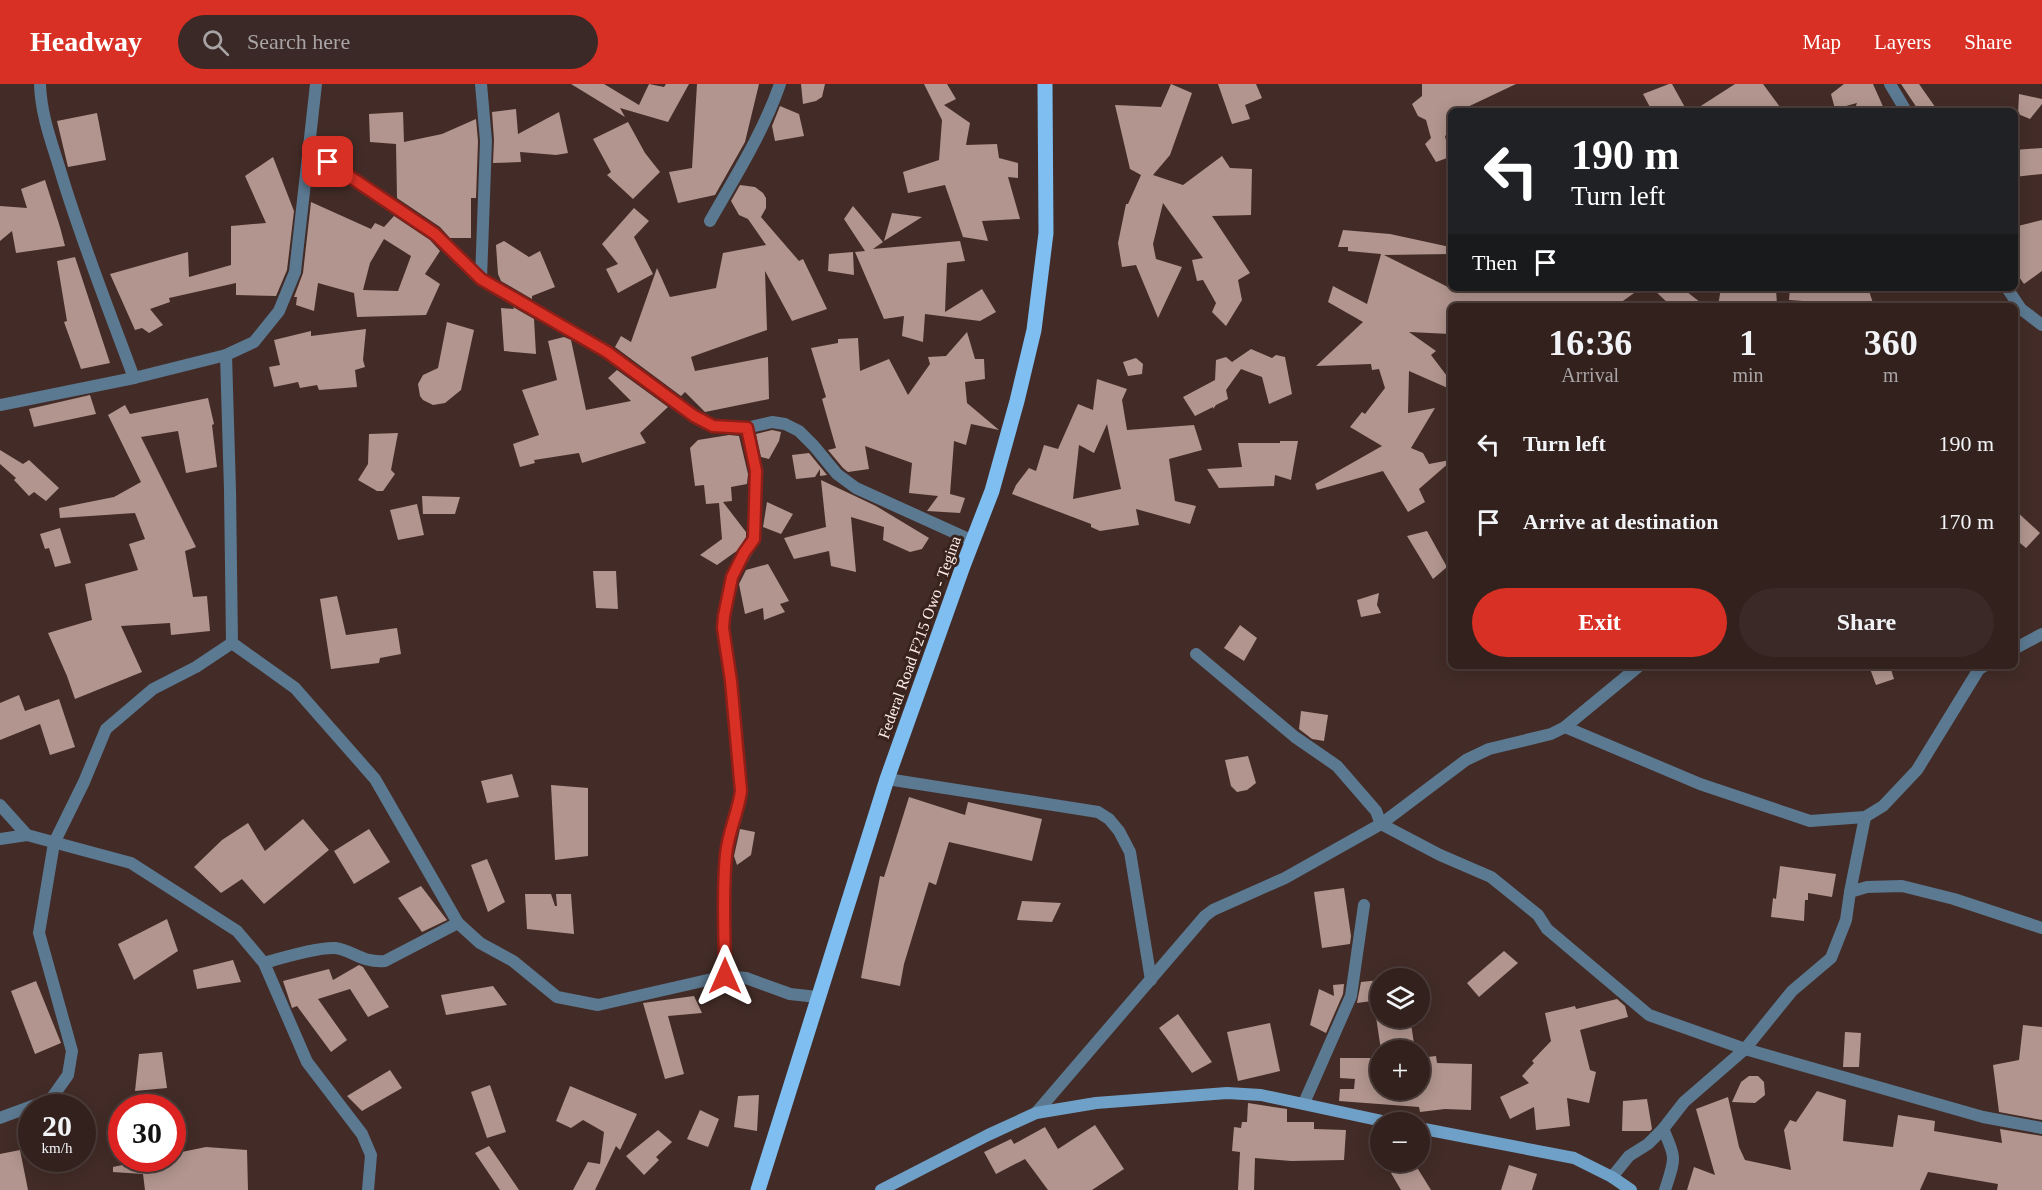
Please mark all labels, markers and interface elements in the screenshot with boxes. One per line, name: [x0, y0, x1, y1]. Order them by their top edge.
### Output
search box: [178, 15, 598, 69]
text: Headway: [30, 26, 142, 57]
icon: search: [199, 26, 232, 59]
text: Search here: [247, 29, 350, 54]
text: Map: [1803, 30, 1841, 54]
text: Layers: [1874, 30, 1931, 54]
text: Share: [1964, 30, 2012, 54]
icon: left: [1472, 132, 1550, 210]
text: 190 m: [1571, 132, 1680, 178]
pin: [302, 136, 353, 187]
icon: arrive: [311, 145, 344, 178]
text: Turn left: [1571, 181, 1665, 211]
icon: arrive: [1529, 246, 1562, 279]
text: Then: [1472, 250, 1517, 275]
text: 16:36: [1548, 323, 1632, 363]
text: 1: [1739, 323, 1757, 363]
text: 360: [1864, 323, 1918, 363]
text: Arrival: [1561, 364, 1619, 386]
text: min: [1732, 364, 1764, 386]
text: m: [1883, 364, 1899, 386]
icon: left: [1472, 428, 1505, 461]
text: Turn left: [1523, 431, 1606, 456]
text: 190 m: [1938, 431, 1994, 456]
icon: arrive: [1472, 506, 1505, 539]
text: Arrive at destination: [1523, 509, 1719, 534]
text: 170 m: [1938, 509, 1994, 534]
street label: Federal Road F215 Owo - Tegina: [875, 534, 965, 741]
button: Exit: [1472, 588, 1727, 657]
button: Share: [1739, 588, 1994, 657]
position arrow: [693, 944, 757, 1008]
map controls: [1370, 968, 1430, 1172]
button: layers: [1370, 968, 1430, 1028]
button: +: [1370, 1040, 1430, 1100]
speed limit sign: 30: [108, 1094, 186, 1172]
text: 20: [42, 1109, 72, 1142]
button: −: [1370, 1112, 1430, 1172]
text: km/h: [42, 1140, 72, 1156]

